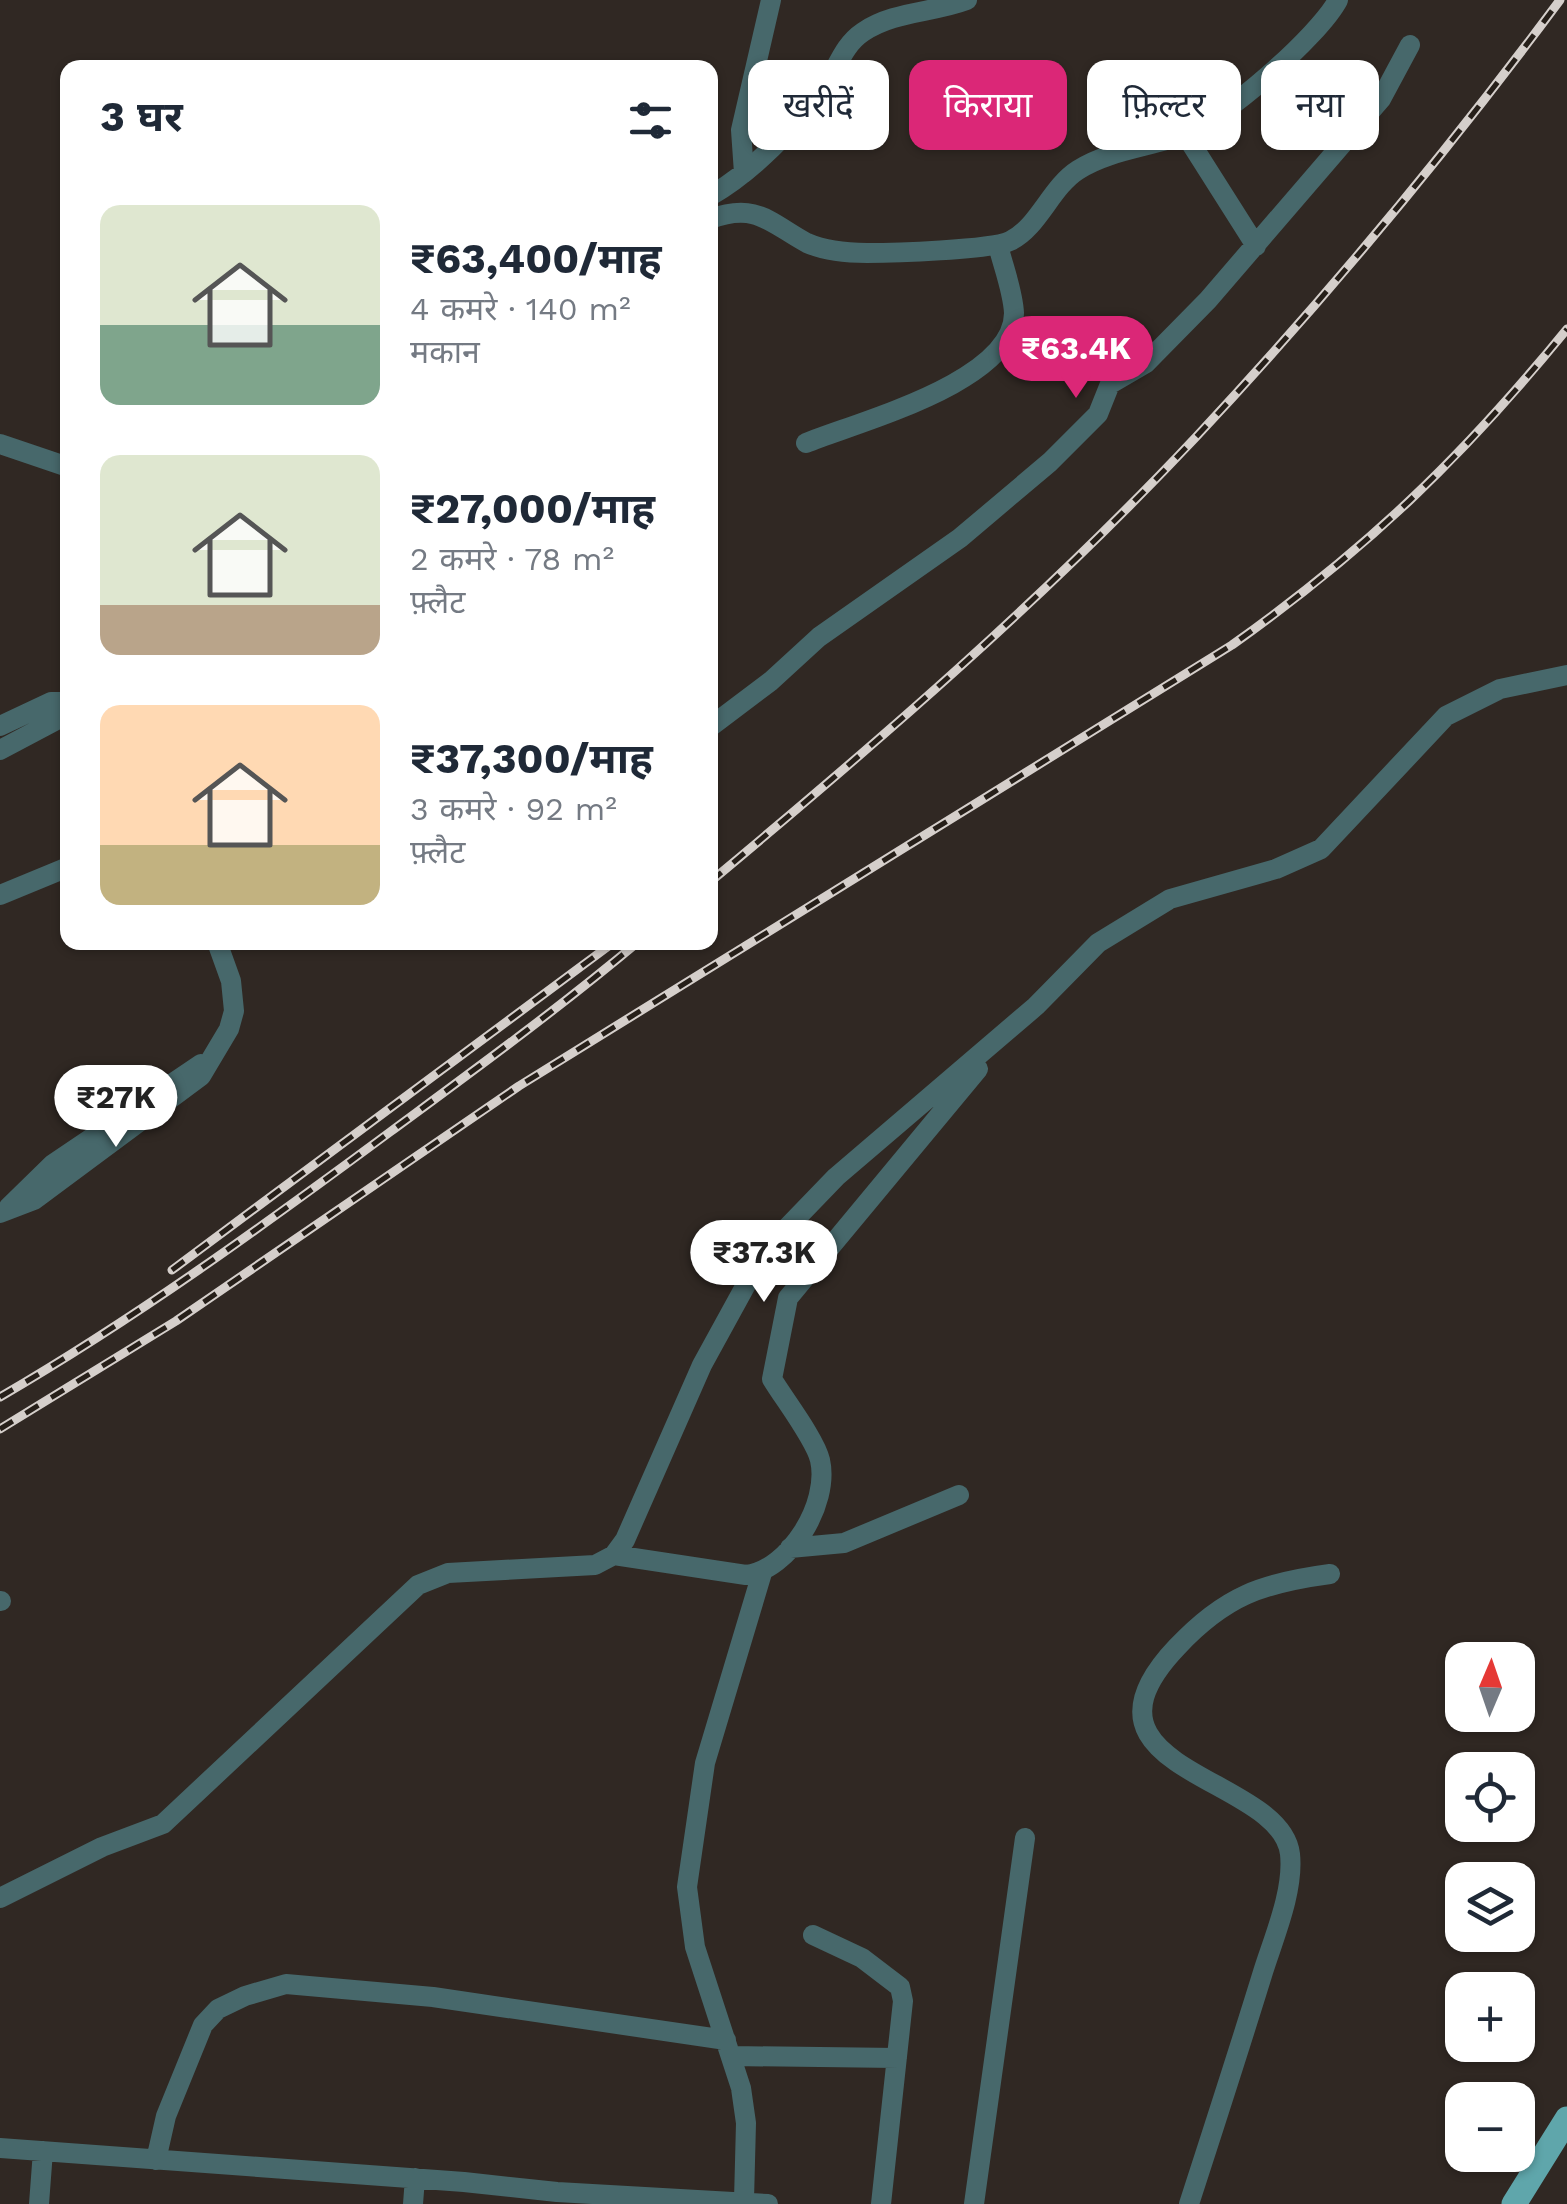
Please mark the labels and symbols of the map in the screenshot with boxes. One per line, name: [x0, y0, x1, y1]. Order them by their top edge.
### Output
pin: ₹63.4K: [995, 316, 1157, 401]
pin: ₹27K: [57, 1065, 175, 1150]
pin: ₹37.3K: [683, 1220, 845, 1305]
north arrow: [1445, 1642, 1535, 1732]

